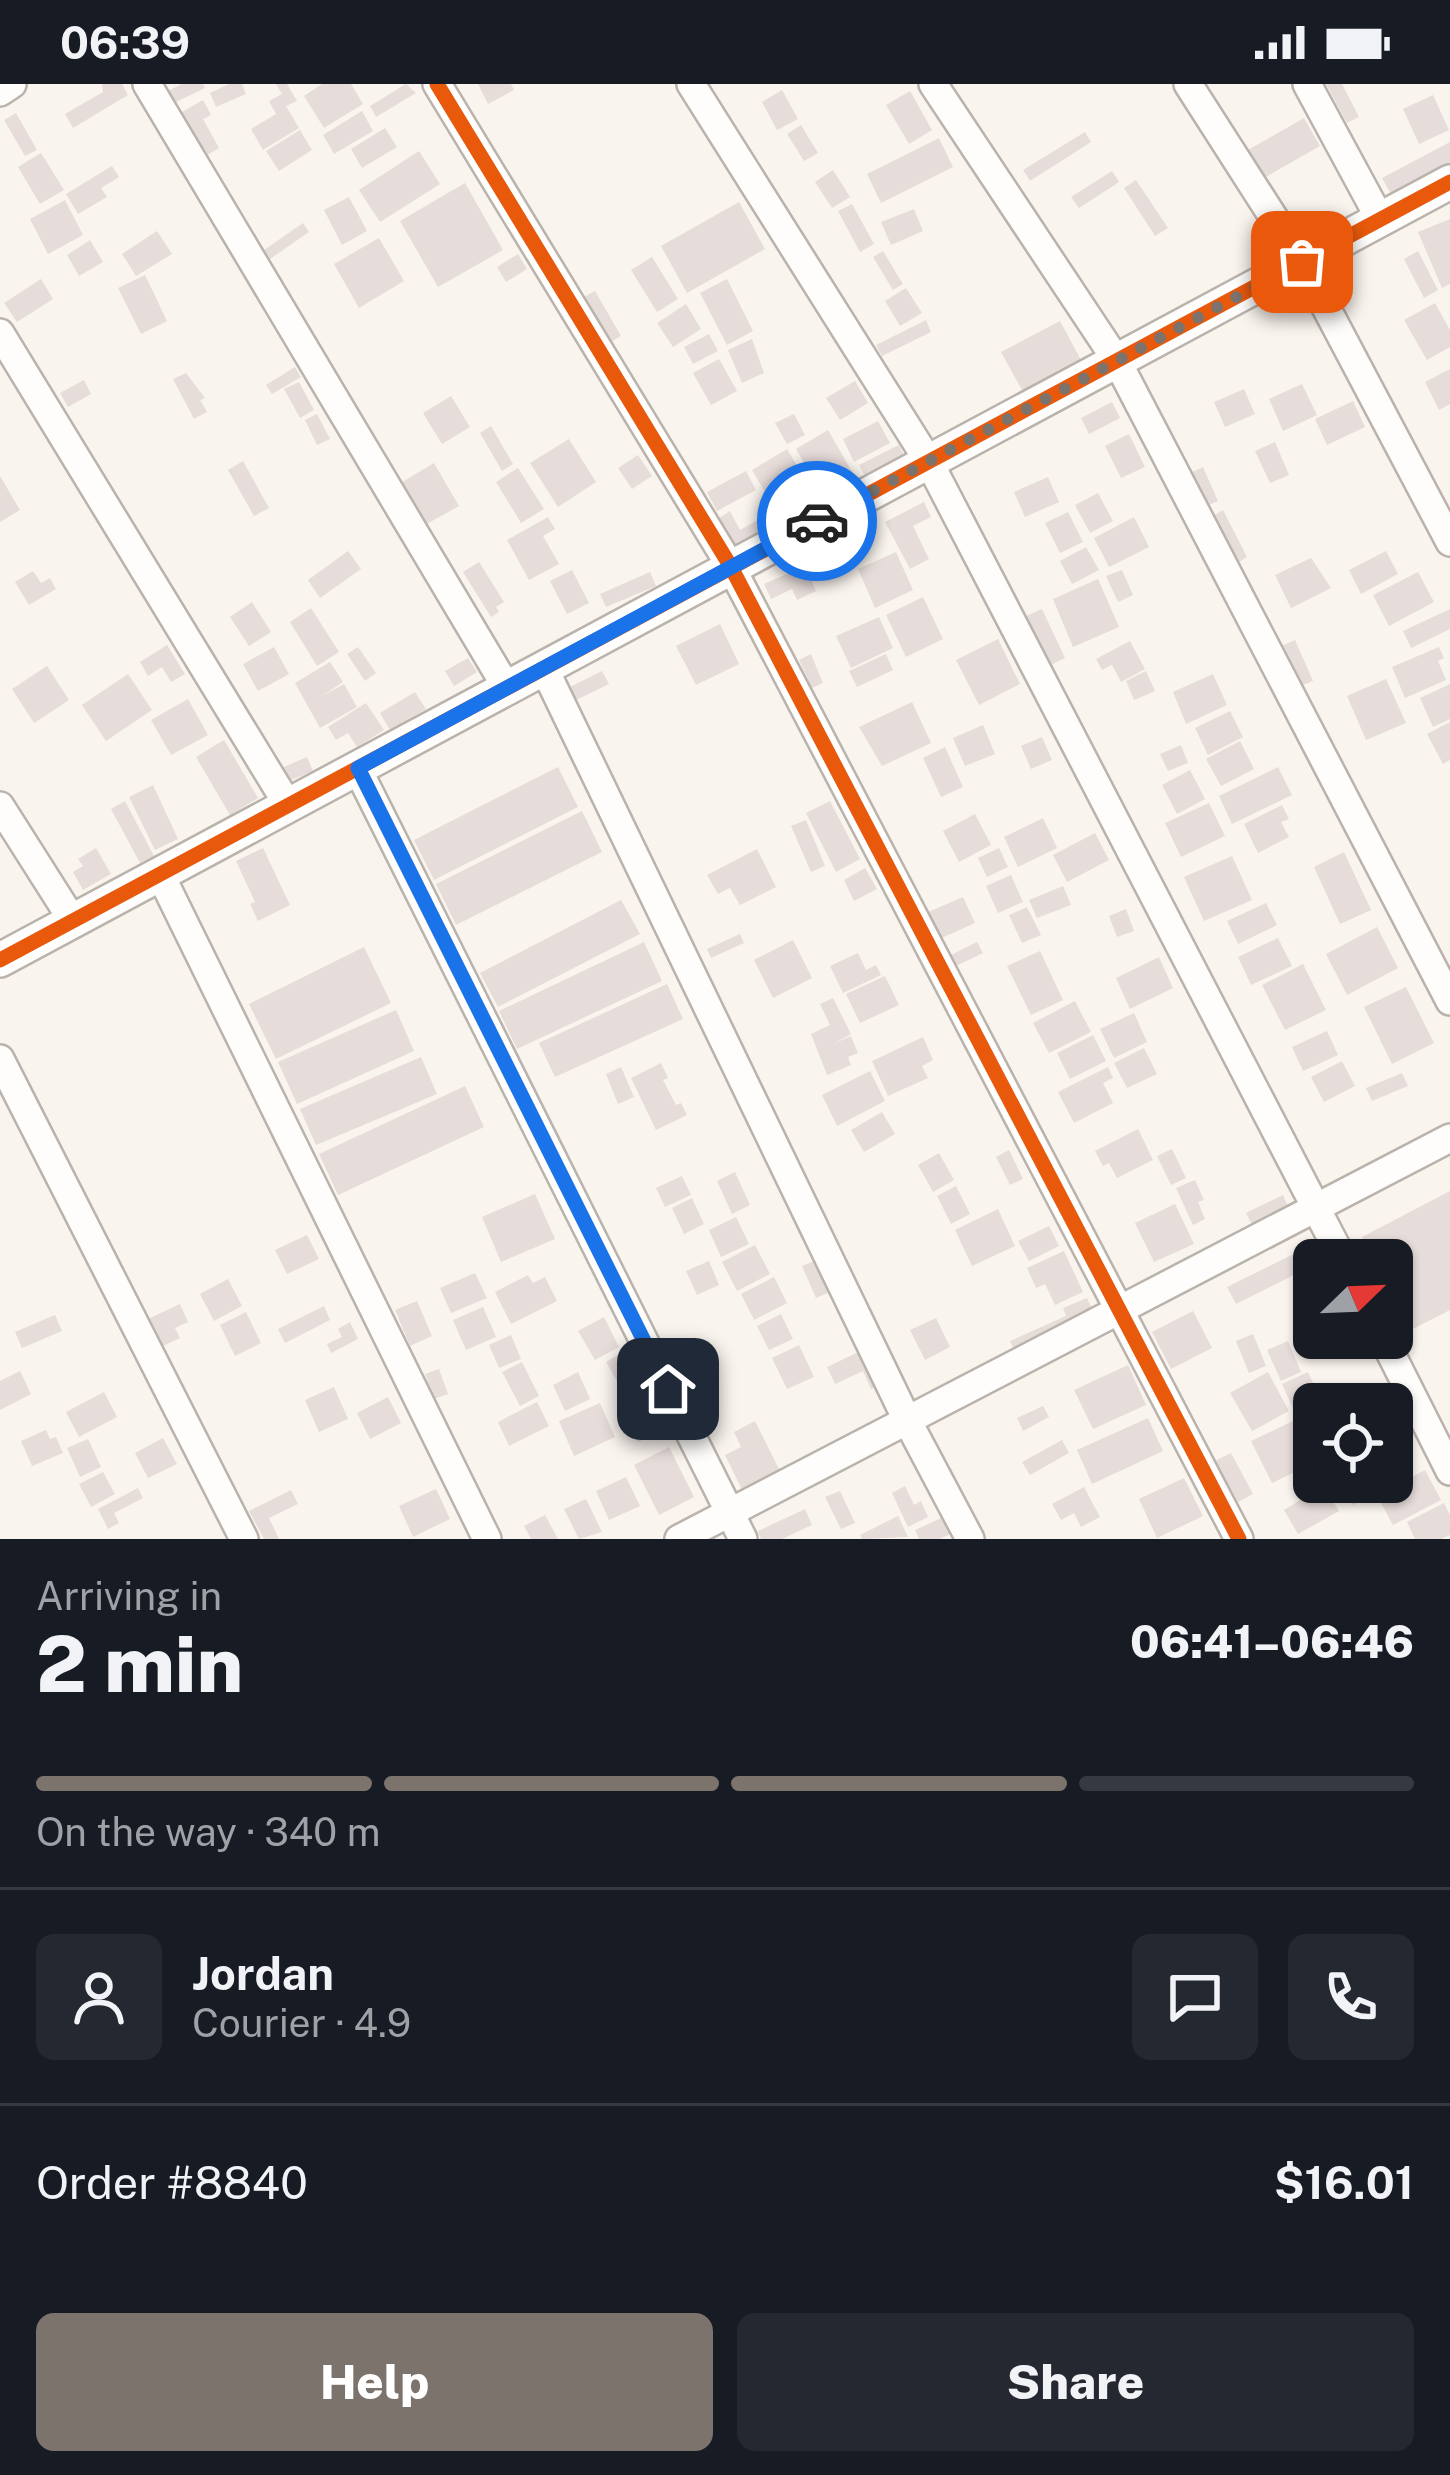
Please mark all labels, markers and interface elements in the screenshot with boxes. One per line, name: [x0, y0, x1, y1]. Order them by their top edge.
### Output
text: 06:39: [60, 16, 190, 69]
pin: [1251, 211, 1353, 313]
icon: bag: [1269, 229, 1335, 295]
courier: [757, 461, 877, 581]
icon: car: [784, 488, 850, 554]
north arrow: [1293, 1239, 1413, 1359]
map controls: [1293, 1239, 1413, 1503]
pin: [617, 1338, 719, 1440]
icon: home: [635, 1356, 701, 1422]
button: locate: [1293, 1383, 1413, 1503]
text: Arriving in: [36, 1573, 222, 1619]
text: 06:41–06:46: [1130, 1615, 1414, 1668]
text: 2 min: [36, 1618, 243, 1710]
text: On the way · 340 m: [36, 1809, 380, 1855]
button: person: [36, 1934, 162, 2060]
button: chat: [1132, 1934, 1258, 2060]
button: phone: [1288, 1934, 1414, 2060]
text: Jordan: [192, 1947, 334, 2000]
text: Courier · 4.9: [192, 2000, 411, 2046]
text: Order #8840: [36, 2156, 308, 2209]
text: $16.01: [1274, 2156, 1414, 2209]
button: Help: [36, 2313, 713, 2451]
button: Share: [737, 2313, 1414, 2451]

